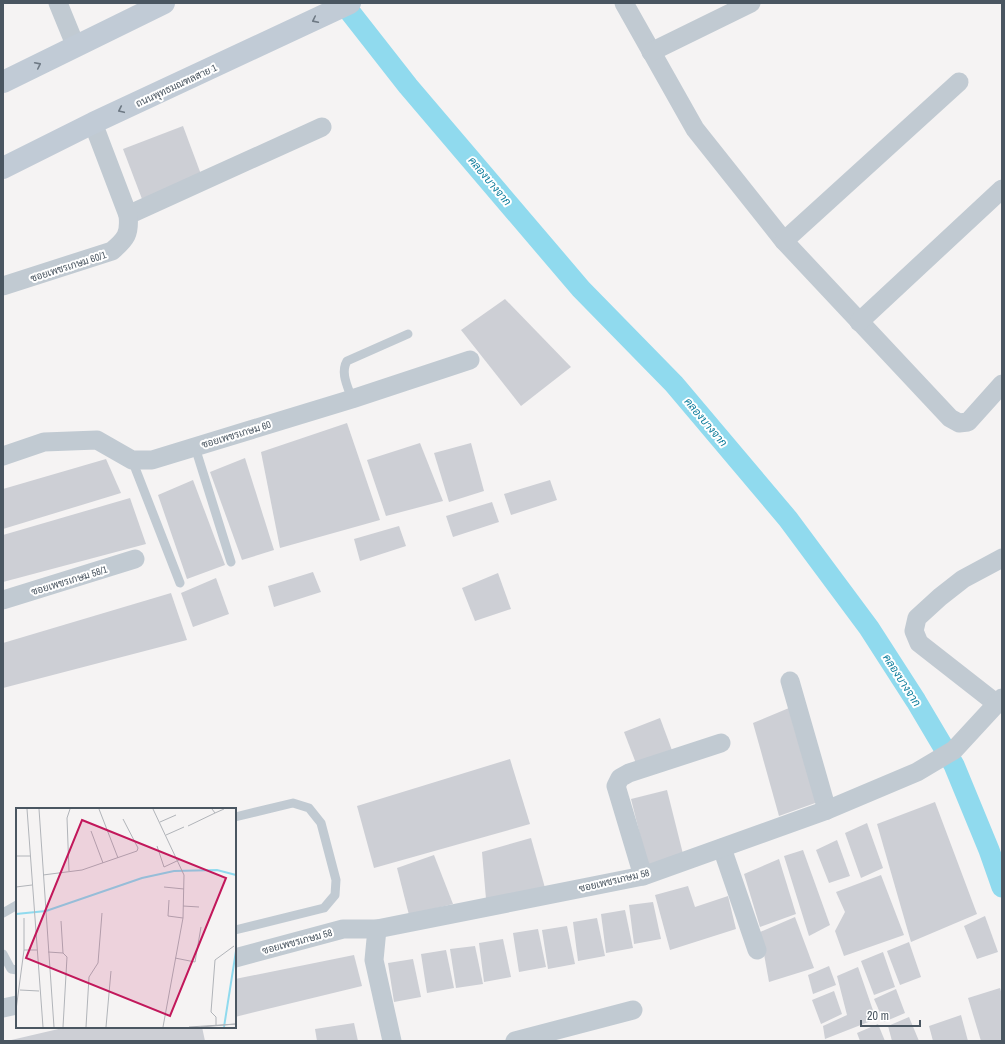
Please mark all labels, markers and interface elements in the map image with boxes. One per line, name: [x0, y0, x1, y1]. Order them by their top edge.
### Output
one-way arrow: [312, 15, 320, 23]
street label: ถนนพุทธมณฑลสาย 1: [133, 61, 220, 111]
one-way arrow: [34, 62, 41, 70]
one-way arrow: [118, 106, 125, 114]
water label: คลองบางจาก: [465, 154, 515, 208]
street label: ซอยเพชรเกษม 60/1: [29, 248, 108, 285]
water label: คลองบางจาก: [681, 395, 731, 449]
street label: ซอยเพชรเกษม 60: [200, 418, 273, 451]
street label: ซอยเพชรเกษม 58/1: [29, 563, 109, 598]
water label: คลองบางจาก: [880, 651, 924, 709]
inset map: [16, 808, 236, 1028]
street label: ซอยเพชรเกษม 58: [578, 866, 651, 895]
street label: ซอยเพชรเกษม 58: [261, 926, 334, 957]
scale bar: [861, 1002, 920, 1028]
text: 20 m: [867, 1008, 889, 1024]

